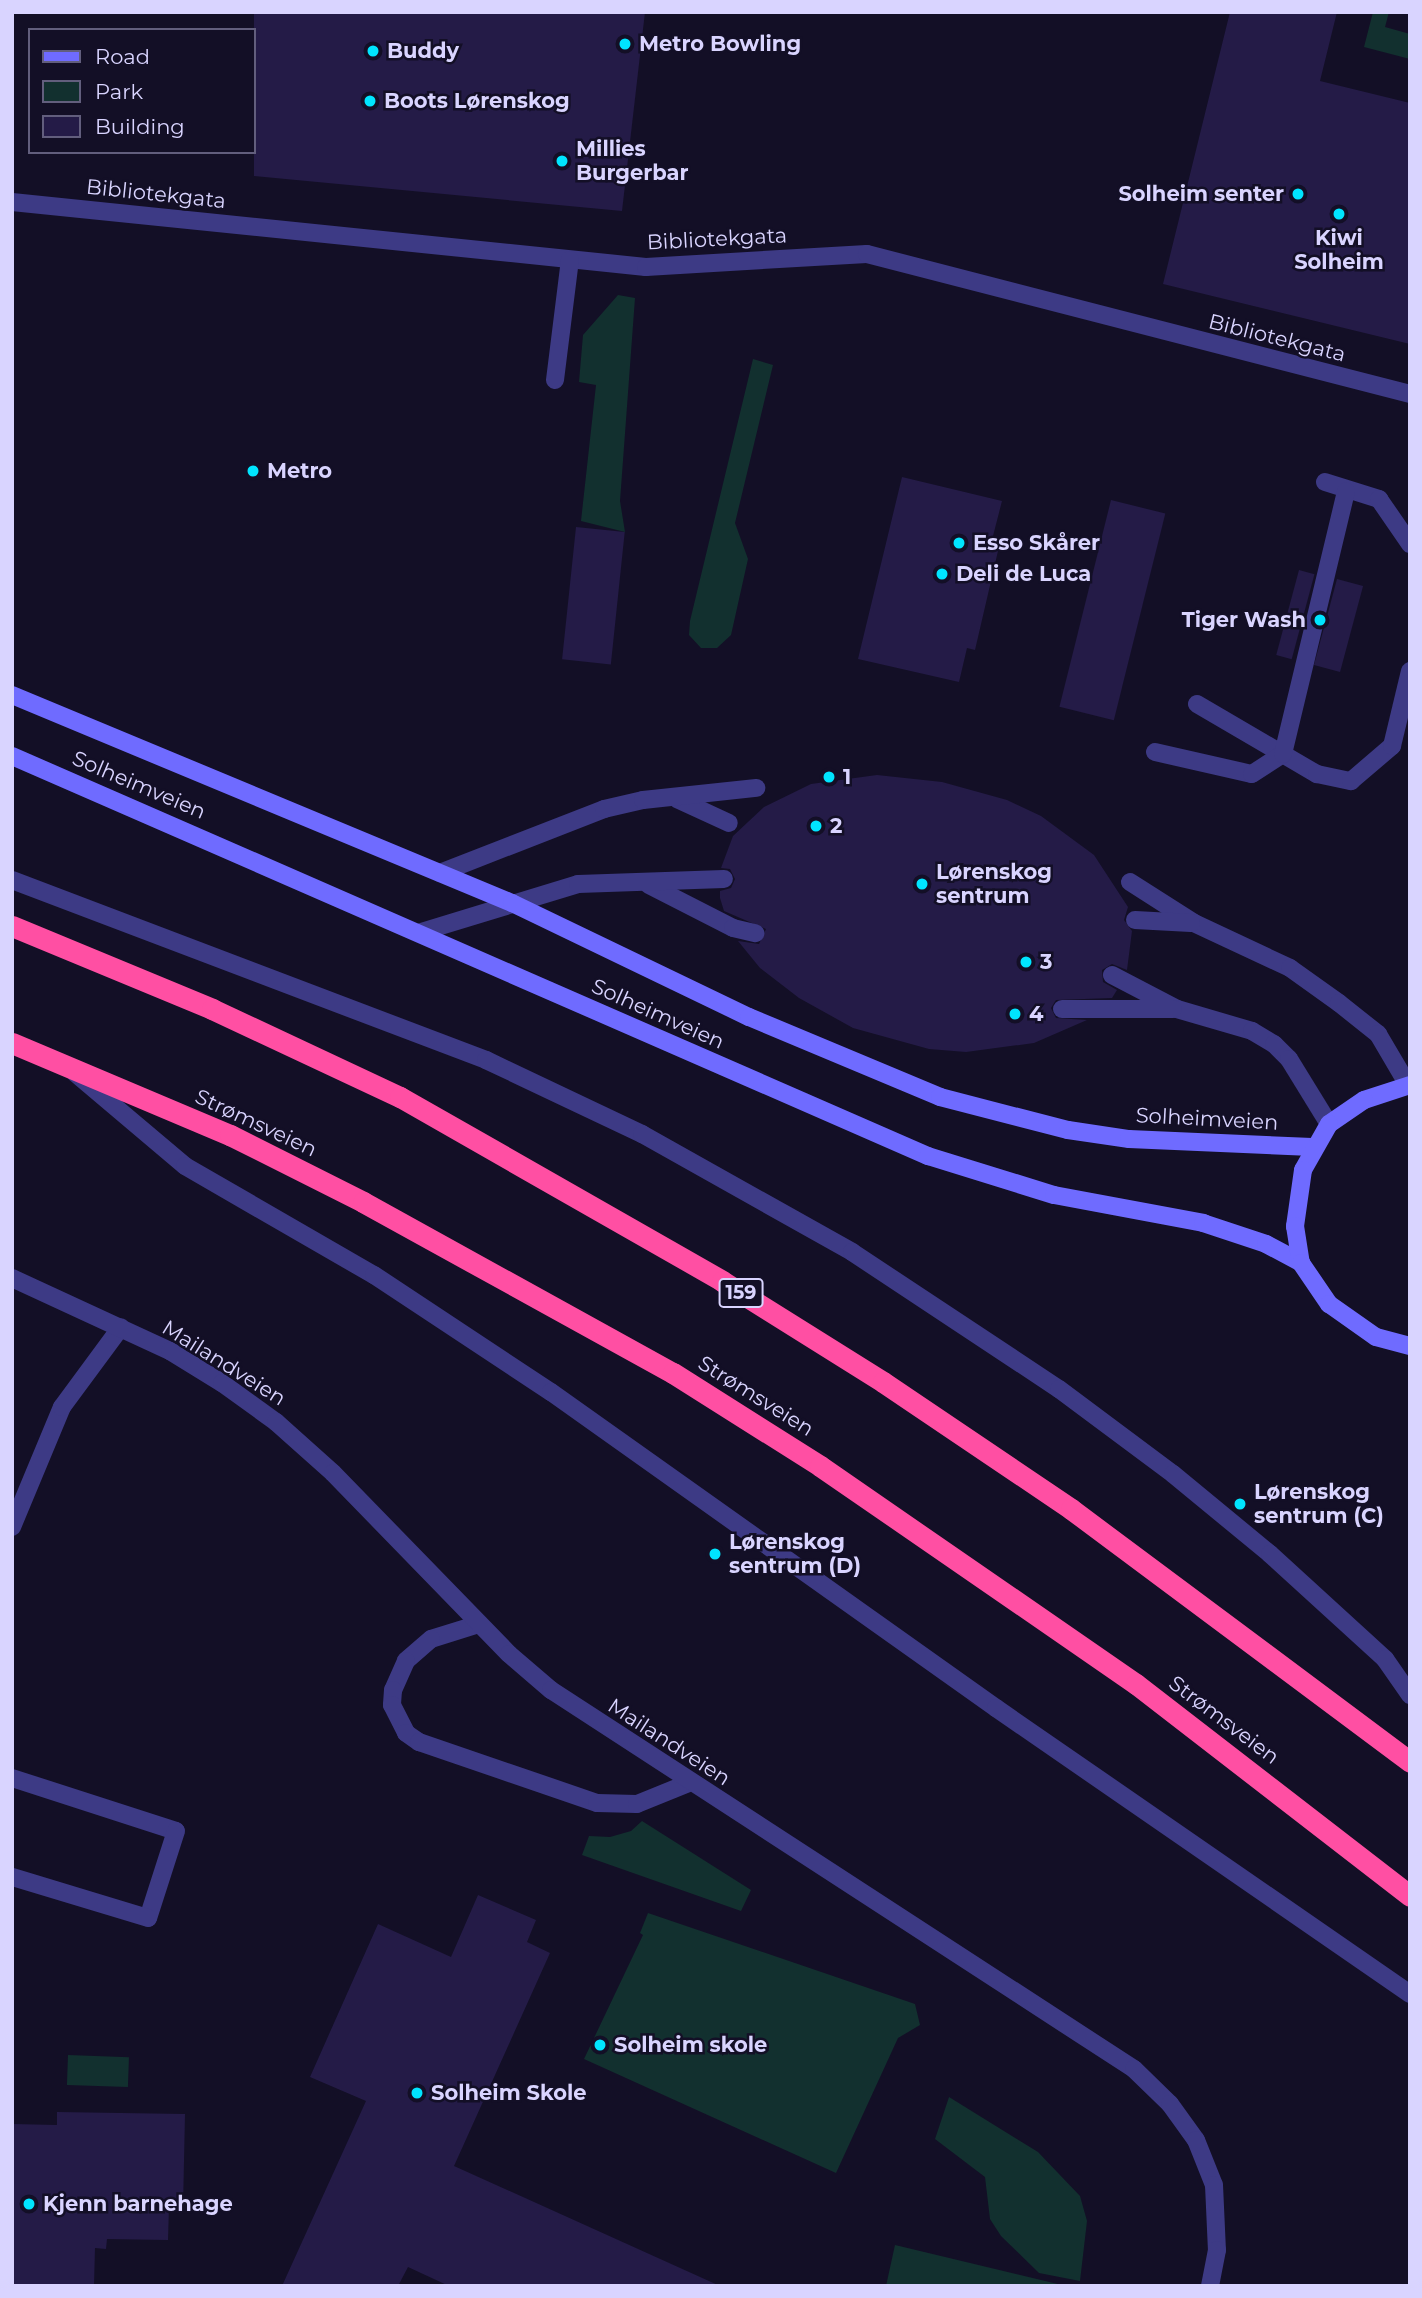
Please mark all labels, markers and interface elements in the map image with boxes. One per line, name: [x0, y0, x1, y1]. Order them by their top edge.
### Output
legend: [28, 28, 256, 154]
place label: Metro Bowling: [639, 31, 801, 57]
marker: Metro Bowling: [617, 36, 633, 52]
place label: Buddy: [387, 38, 459, 64]
marker: Buddy: [365, 43, 381, 59]
text: Road: [95, 44, 150, 69]
text: Park: [95, 79, 143, 104]
place label: Boots Lørenskog: [384, 88, 570, 114]
marker: Boots Lørenskog: [362, 93, 378, 109]
text: Building: [95, 114, 185, 139]
place label: Millies Burgerbar: [576, 136, 689, 186]
marker: Millies Burgerbar: [554, 153, 570, 169]
street label: Bibliotekgata: [85, 174, 227, 214]
place label: Solheim senter: [1118, 181, 1284, 207]
marker: Solheim senter: [1290, 186, 1306, 202]
marker: Kiwi Solheim: [1331, 206, 1347, 222]
street label: Bibliotekgata: [646, 223, 788, 255]
place label: Kiwi Solheim: [1294, 225, 1384, 275]
street label: Bibliotekgata: [1206, 309, 1348, 367]
place label: Metro: [267, 458, 332, 484]
marker: Metro: [245, 463, 261, 479]
place label: Esso Skårer: [973, 530, 1100, 556]
marker: Esso Skårer: [951, 535, 967, 551]
place label: Deli de Luca: [956, 561, 1091, 587]
marker: Deli de Luca: [934, 566, 950, 582]
place label: Tiger Wash: [1182, 607, 1306, 633]
marker: Tiger Wash: [1312, 612, 1328, 628]
street label: Solheimveien: [68, 746, 210, 824]
place label: 1: [843, 764, 851, 790]
marker: 1: [821, 769, 837, 785]
place label: 2: [830, 813, 842, 839]
marker: 2: [808, 818, 824, 834]
place label: Lørenskog sentrum: [936, 859, 1052, 909]
marker: Lørenskog sentrum: [914, 876, 930, 892]
place label: 3: [1040, 949, 1052, 975]
marker: 3: [1018, 954, 1034, 970]
street label: Solheimveien: [588, 973, 728, 1055]
place label: 4: [1029, 1001, 1043, 1027]
marker: 4: [1007, 1006, 1023, 1022]
street label: Strømsveien: [191, 1084, 321, 1162]
street label: Solheimveien: [1135, 1103, 1279, 1135]
road number: 159: [718, 1278, 764, 1308]
street label: Mailandveien: [158, 1315, 290, 1411]
street label: Strømsveien: [694, 1351, 818, 1441]
place label: Lørenskog sentrum (C): [1254, 1479, 1384, 1529]
marker: Lørenskog sentrum (C): [1232, 1496, 1248, 1512]
place label: Lørenskog sentrum (D): [729, 1529, 861, 1579]
marker: Lørenskog sentrum (D): [707, 1546, 723, 1562]
street label: Strømsveien: [1164, 1670, 1284, 1770]
street label: Mailandveien: [603, 1693, 735, 1791]
place label: Solheim skole: [614, 2032, 767, 2058]
marker: Solheim skole: [592, 2037, 608, 2053]
place label: Solheim Skole: [431, 2080, 587, 2106]
marker: Solheim Skole: [409, 2085, 425, 2101]
place label: Kjenn barnehage: [43, 2191, 233, 2217]
marker: Kjenn barnehage: [21, 2196, 37, 2212]

